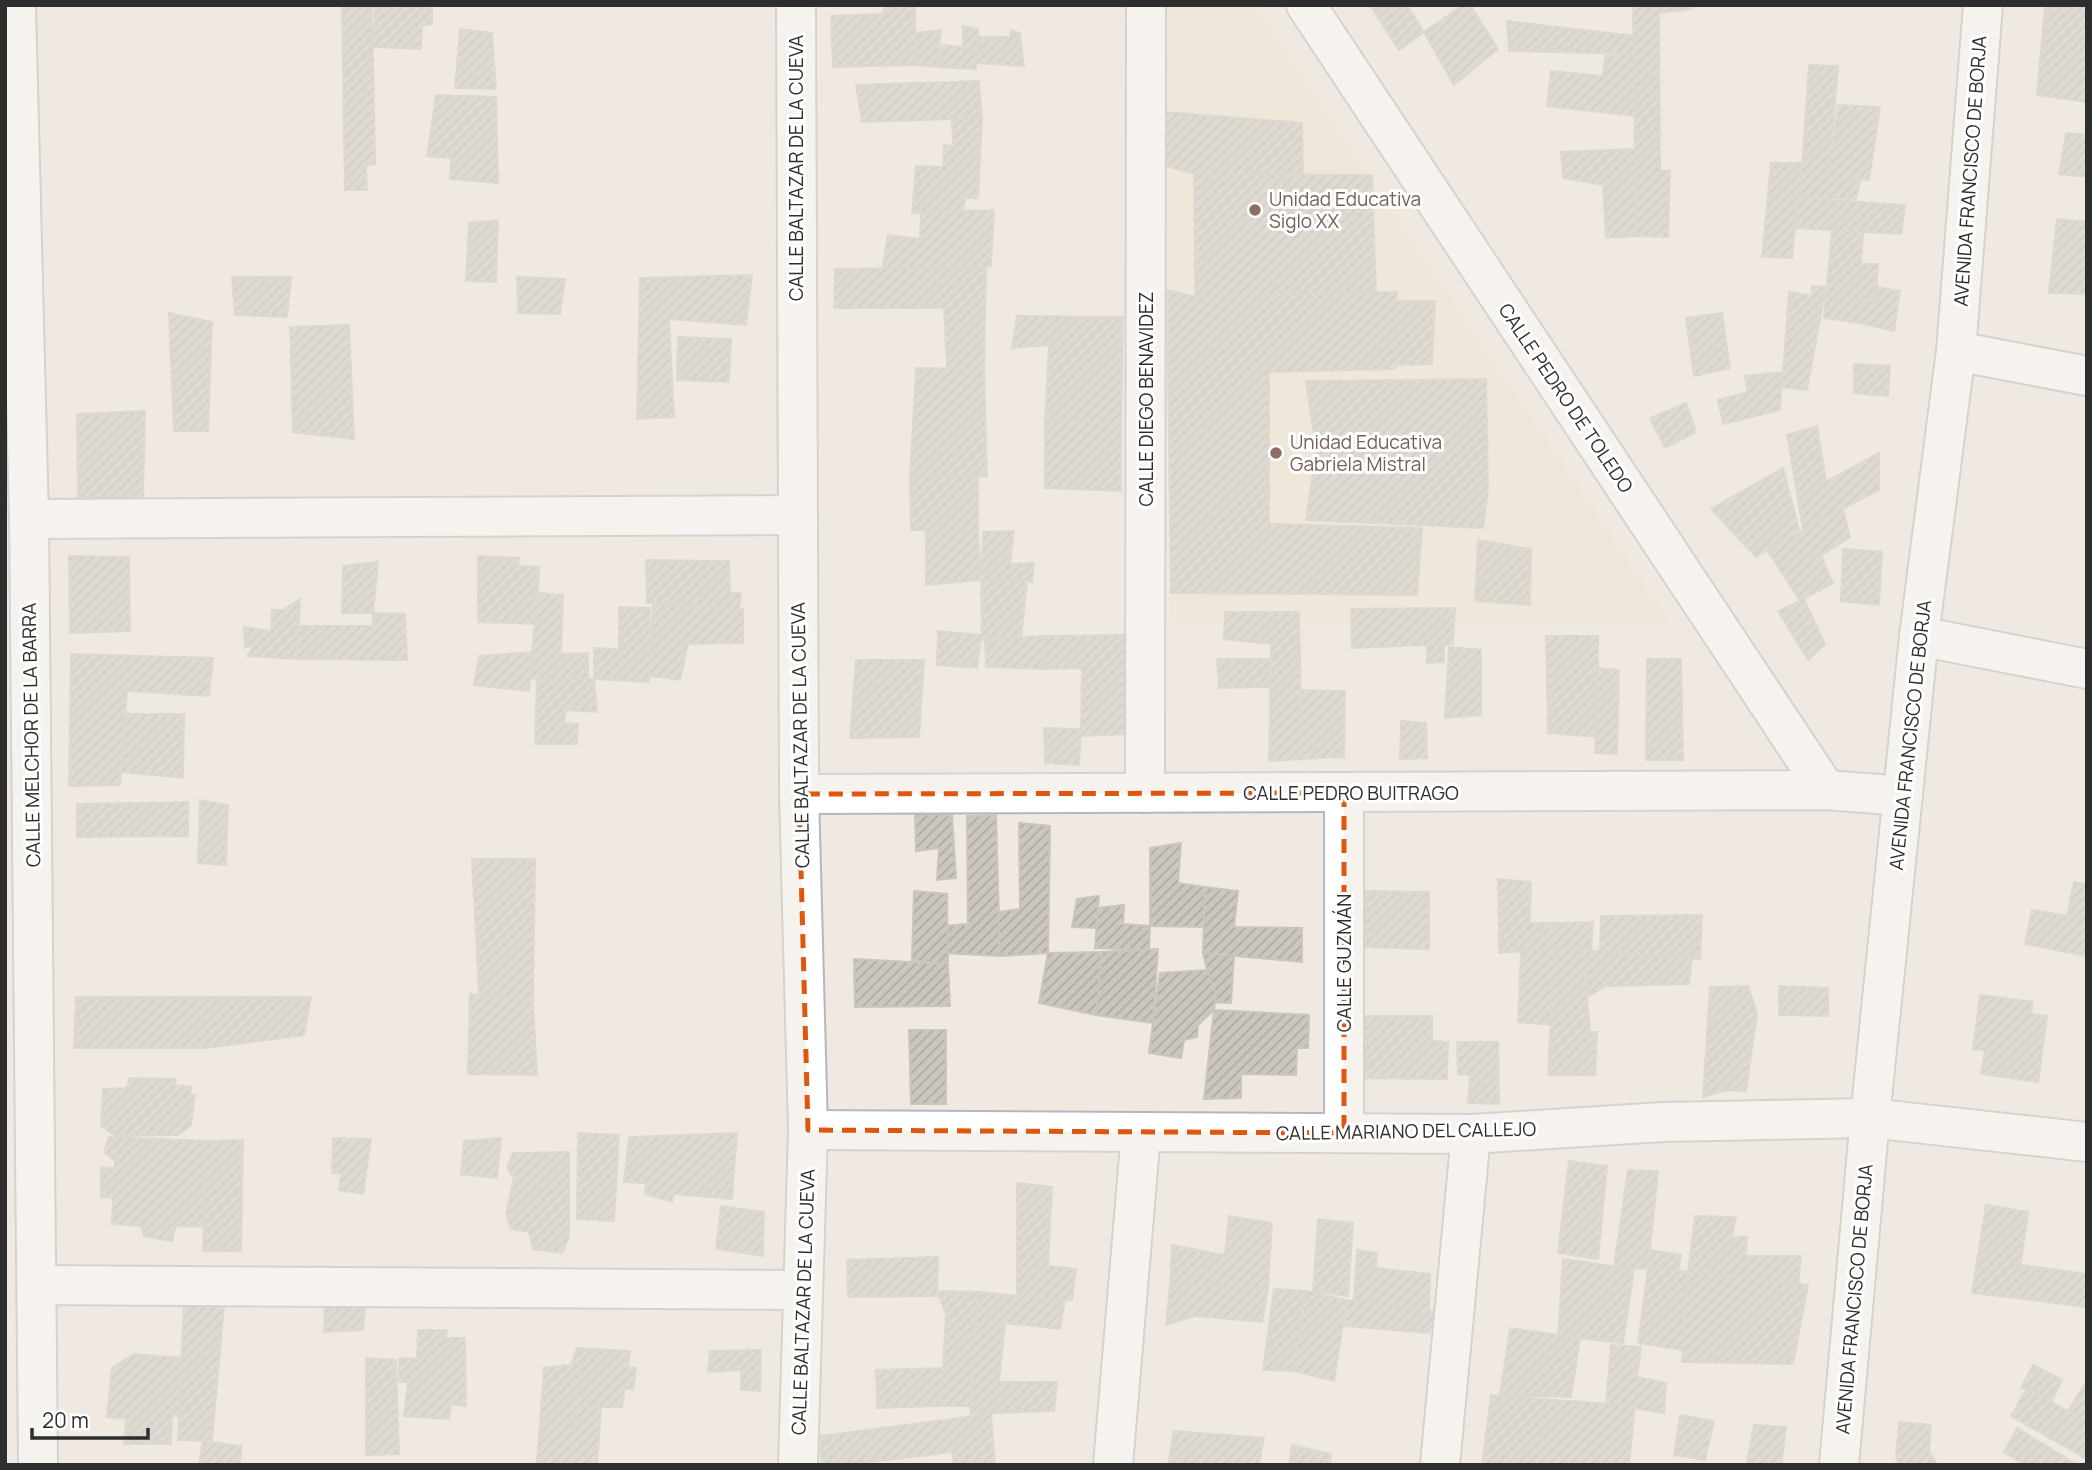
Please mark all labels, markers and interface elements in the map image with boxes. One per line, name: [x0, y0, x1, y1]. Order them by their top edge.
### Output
street label: CALLE BALTAZAR DE LA CUEVA: [783, 35, 809, 301]
street label: AVENIDA FRANCISCO DE BORJA: [1948, 35, 1992, 307]
place label: Unidad Educativa Siglo XX: [1269, 186, 1421, 234]
marker: Unidad Educativa Siglo XX: [1247, 202, 1263, 218]
street label: CALLE DIEGO BENAVIDEZ: [1133, 291, 1159, 507]
street label: CALLE PEDRO DE TOLEDO: [1493, 298, 1639, 498]
place label: Unidad Educativa Gabriela Mistral: [1290, 429, 1442, 477]
marker: Unidad Educativa Gabriela Mistral: [1268, 445, 1284, 461]
street label: AVENIDA FRANCISCO DE BORJA: [1883, 599, 1937, 871]
street label: CALLE BALTAZAR DE LA CUEVA: [785, 602, 815, 868]
street label: CALLE MELCHOR DE LA BARRA: [16, 603, 46, 867]
street label: CALLE PEDRO BUITRAGO: [1243, 780, 1459, 806]
street label: CALLE GUZMÁN: [1331, 894, 1357, 1032]
street label: CALLE MARIANO DEL CALLEJO: [1276, 1116, 1537, 1146]
street label: AVENIDA FRANCISCO DE BORJA: [1829, 1163, 1879, 1435]
street label: CALLE BALTAZAR DE LA CUEVA: [785, 1169, 821, 1435]
scale bar: [32, 1396, 147, 1440]
text: 20 m: [42, 1406, 89, 1434]

